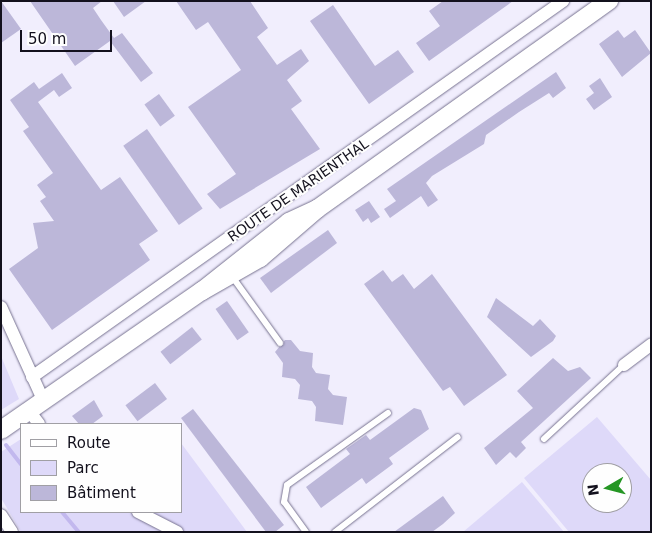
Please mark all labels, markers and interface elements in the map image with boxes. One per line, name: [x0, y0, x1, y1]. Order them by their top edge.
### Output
scale bar: [22, 20, 115, 52]
text: 50 m: [28, 30, 66, 48]
street label: ROUTE DE MARIENTHAL: [224, 135, 372, 245]
legend: [20, 423, 182, 513]
text: Route: [67, 434, 111, 452]
text: Parc: [67, 459, 99, 477]
north arrow: [582, 463, 632, 513]
text: N: [584, 483, 602, 497]
text: Bâtiment: [67, 484, 136, 502]

